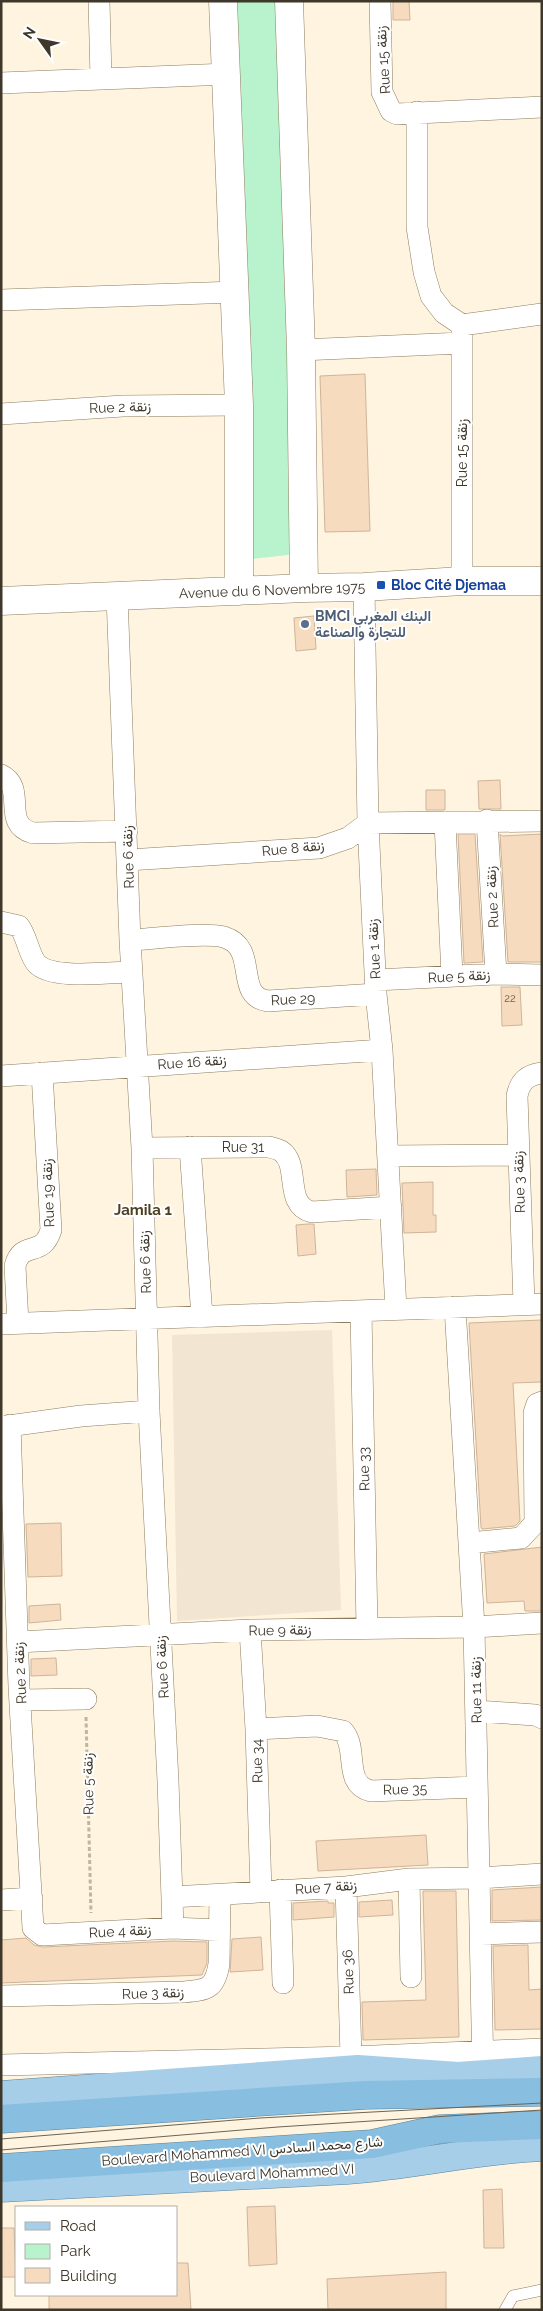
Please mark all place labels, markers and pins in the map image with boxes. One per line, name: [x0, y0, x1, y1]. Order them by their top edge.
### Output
place label: Bloc Cité Djemaa: [391, 577, 506, 593]
marker: Bloc Cité Djemaa: [375, 579, 387, 591]
place label: BMCI البنك المغربي للتجارة والصناعة: [315, 608, 431, 641]
marker: BMCI البنك المغربي للتجارة والصناعة: [299, 618, 311, 630]

